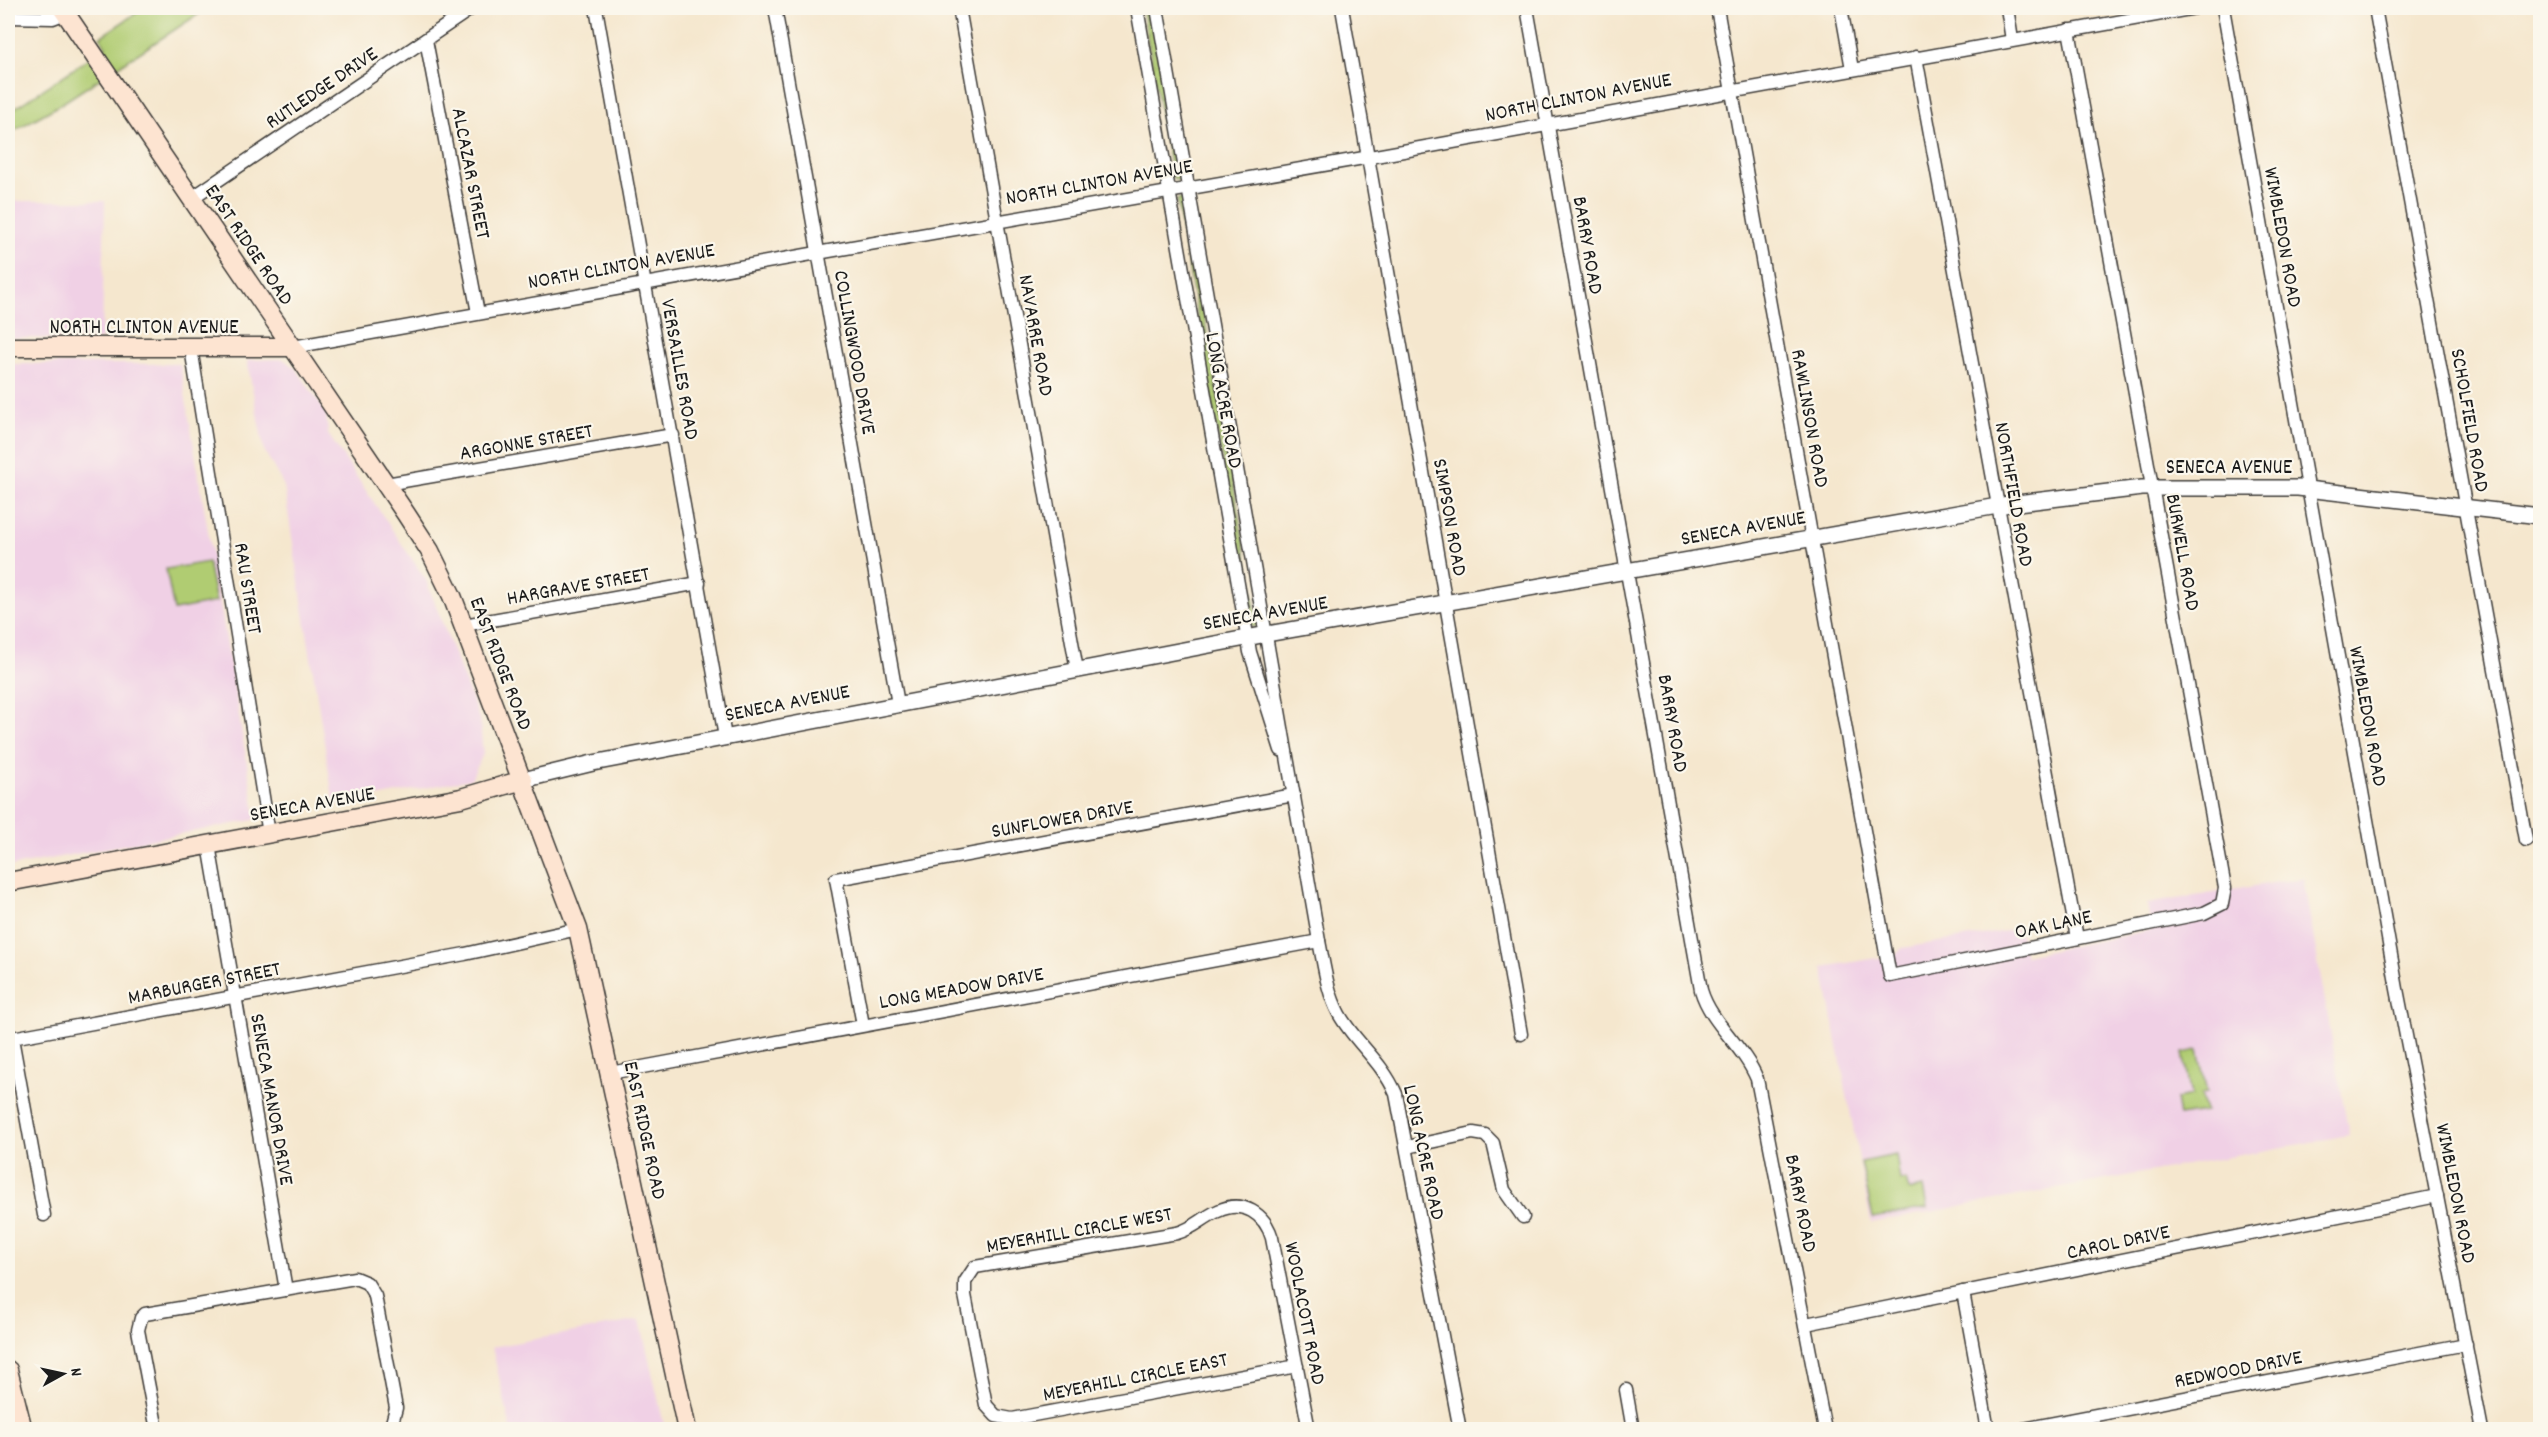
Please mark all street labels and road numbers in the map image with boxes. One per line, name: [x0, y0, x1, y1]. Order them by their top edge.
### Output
street label: RUTLEDGE DRIVE: [260, 40, 385, 138]
street label: NORTH CLINTON AVENUE: [1483, 66, 1675, 132]
street label: ALCAZAR STREET: [442, 105, 497, 242]
street label: NORTH CLINTON AVENUE: [1004, 153, 1196, 215]
street label: WIMBLEDON ROAD: [2254, 165, 2308, 310]
street label: EAST RIDGE ROAD: [196, 179, 299, 312]
street label: BARRY ROAD: [1563, 194, 1609, 297]
street label: NORTH CLINTON AVENUE: [526, 237, 718, 299]
street label: COLLINGWOOD DRIVE: [824, 268, 882, 437]
street label: NAVARRE ROAD: [1009, 272, 1060, 399]
street label: VERSAILLES ROAD: [651, 297, 705, 442]
street label: NORTH CLINTON AVENUE: [49, 314, 239, 344]
street label: LONG ACRE ROAD: [1195, 330, 1249, 471]
street label: SCHOLFIELD ROAD: [2441, 346, 2495, 495]
street label: RAWLINSON ROAD: [1781, 347, 1835, 490]
street label: ARGONNE STREET: [458, 417, 596, 470]
street label: NORTHFIELD ROAD: [1985, 420, 2040, 569]
street label: SENECA AVENUE: [2166, 454, 2293, 484]
street label: SIMPSON ROAD: [1423, 456, 1473, 579]
street label: BURWELL ROAD: [2156, 492, 2206, 614]
street label: SENECA AVENUE: [1679, 504, 1809, 556]
street label: RAU STREET: [224, 541, 268, 637]
street label: HARGRAVE STREET: [505, 561, 653, 615]
street label: SENECA AVENUE: [1201, 589, 1331, 641]
street label: EAST RIDGE ROAD: [460, 593, 538, 735]
street label: WIMBLEDON ROAD: [2339, 644, 2393, 789]
street label: BARRY ROAD: [1648, 672, 1694, 775]
street label: SENECA AVENUE: [723, 678, 853, 732]
street label: SENECA AVENUE: [248, 780, 378, 832]
street label: SUNFLOWER DRIVE: [989, 794, 1136, 848]
street label: OAK LANE: [2012, 903, 2095, 949]
street label: MARBURGER STREET: [126, 955, 284, 1014]
street label: LONG MEADOW DRIVE: [877, 961, 1047, 1019]
street label: SENECA MANOR DRIVE: [240, 1011, 300, 1188]
street label: EAST RIDGE ROAD: [614, 1059, 672, 1203]
street label: LONG ACRE ROAD: [1393, 1082, 1451, 1223]
street label: WIMBLEDON ROAD: [2426, 1121, 2482, 1266]
street label: BARRY ROAD: [1775, 1152, 1823, 1255]
street label: MEYERHILL CIRCLE WEST: [984, 1201, 1175, 1263]
street label: CAROL DRIVE: [2064, 1218, 2173, 1269]
street label: WOOLACOTT ROAD: [1275, 1240, 1332, 1388]
street label: REDWOOD DRIVE: [2172, 1344, 2306, 1398]
street label: MEYERHILL CIRCLE EAST: [1041, 1346, 1231, 1412]

